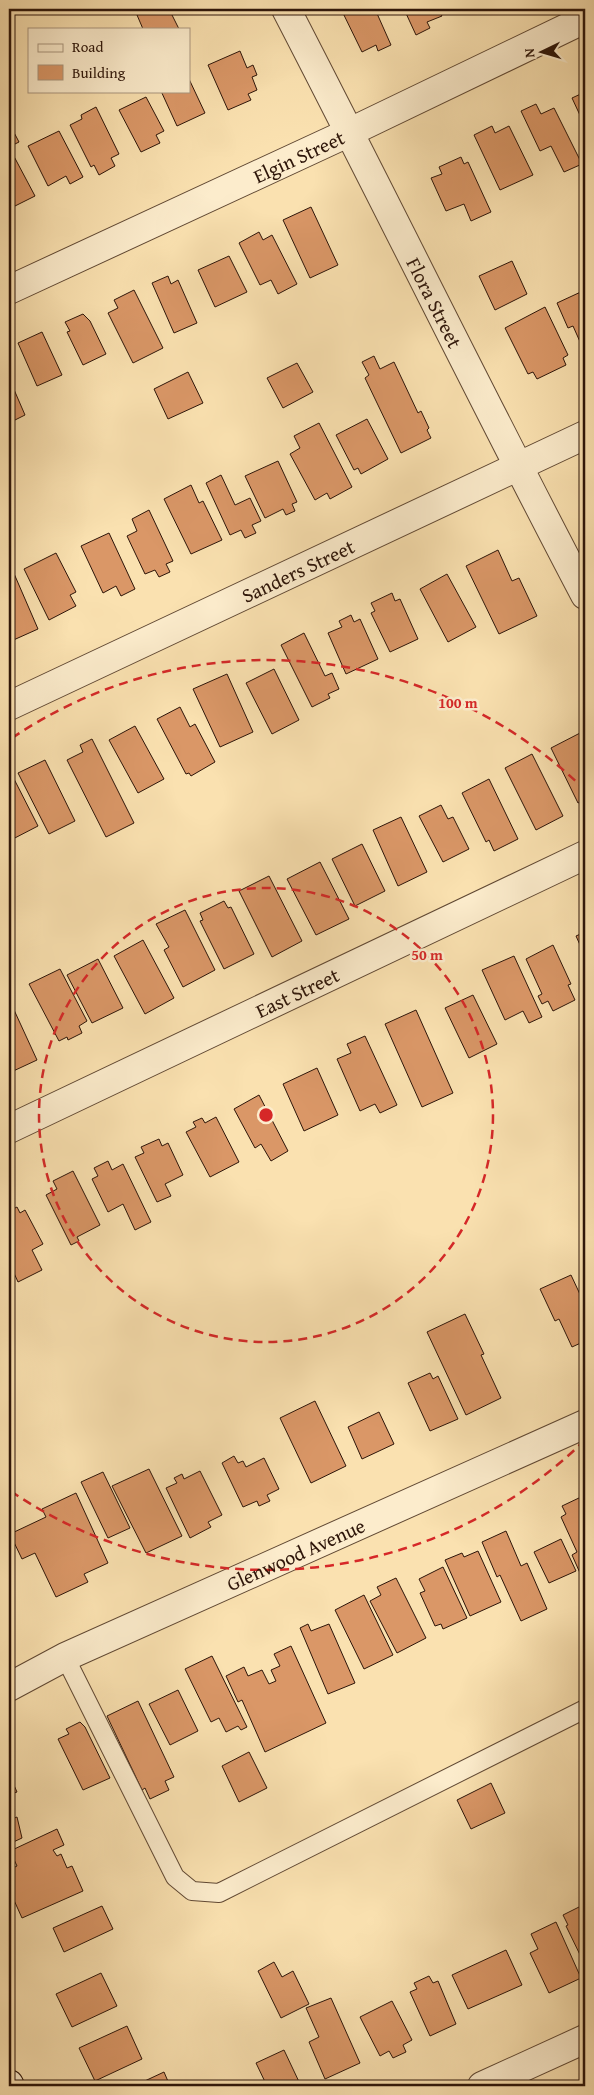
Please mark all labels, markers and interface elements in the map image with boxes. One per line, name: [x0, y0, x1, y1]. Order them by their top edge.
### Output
legend: [28, 28, 190, 92]
north arrow: [516, 28, 566, 78]
text: Road: [72, 36, 103, 57]
text: N: [519, 47, 539, 59]
text: Building: [72, 62, 126, 83]
street label: Elgin Street: [248, 122, 349, 190]
street label: Flora Street: [400, 252, 470, 353]
street label: Sanders Street: [236, 531, 359, 609]
text: 100 m: [438, 692, 478, 713]
text: 50 m: [411, 944, 443, 965]
street label: East Street: [250, 960, 344, 1024]
centre of rings: [257, 1106, 275, 1124]
street label: Glenwood Avenue: [221, 1510, 369, 1597]

